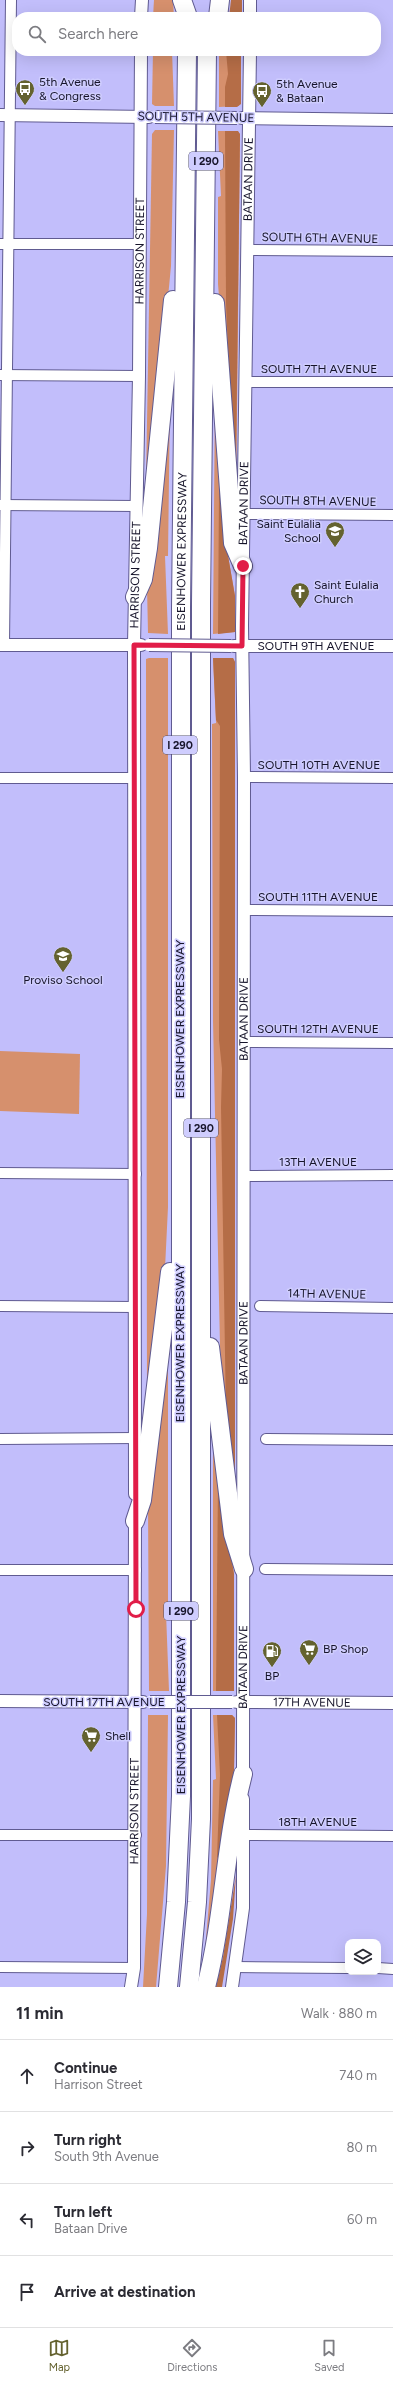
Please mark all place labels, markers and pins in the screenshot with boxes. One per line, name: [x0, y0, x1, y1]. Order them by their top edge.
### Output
place label: 5th Avenue & Congress: [39, 75, 101, 103]
place label: 5th Avenue & Bataan: [276, 77, 338, 105]
bus stop icon: 5th Avenue & Congress: [14, 78, 36, 106]
bus stop icon: 5th Avenue & Bataan: [251, 80, 273, 108]
place label: Saint Eulalia School: [256, 517, 321, 545]
school or university icon: Saint Eulalia School: [324, 520, 346, 548]
place label: Saint Eulalia Church: [314, 578, 379, 606]
church icon: Saint Eulalia Church: [289, 581, 311, 609]
school or university icon: Proviso School: [52, 945, 74, 973]
place label: Proviso School: [23, 973, 103, 987]
supermarket icon: BP Shop: [298, 1638, 320, 1666]
fuel station icon: BP: [261, 1640, 283, 1668]
place label: BP Shop: [323, 1642, 368, 1656]
place label: BP: [265, 1669, 279, 1683]
supermarket icon: Shell: [80, 1725, 102, 1753]
place label: Shell: [105, 1729, 131, 1743]

